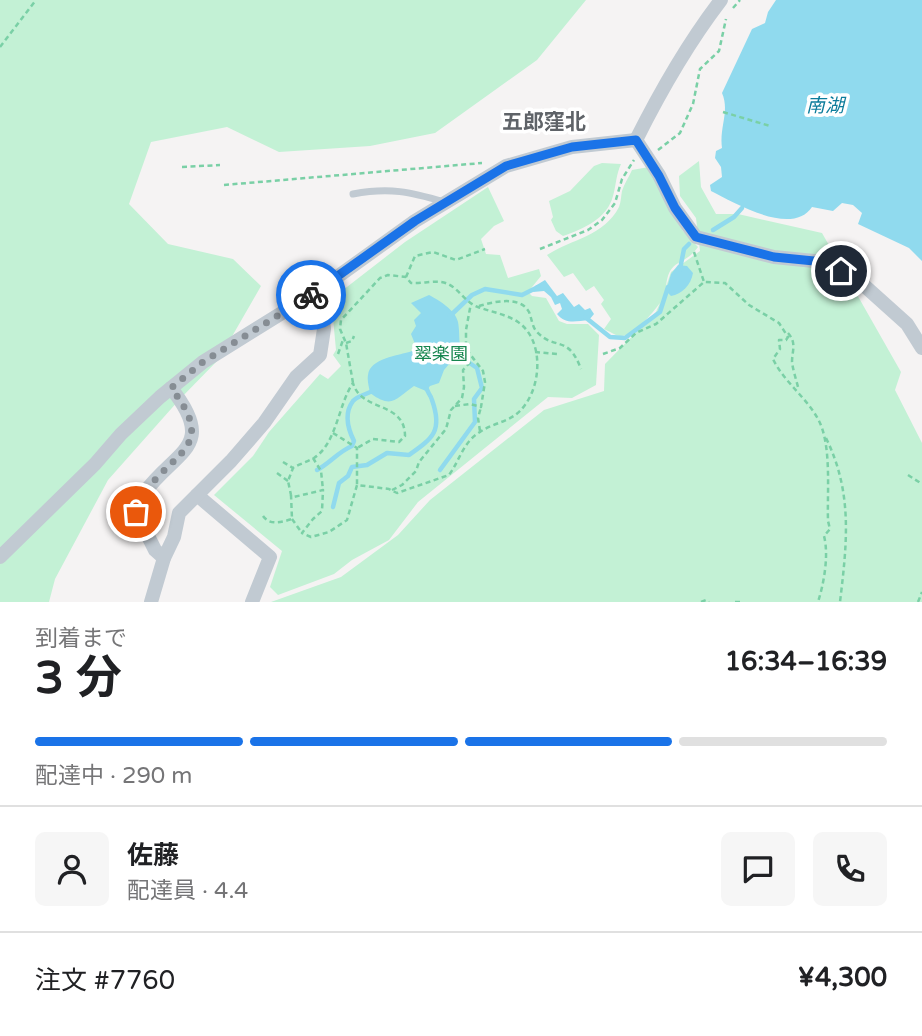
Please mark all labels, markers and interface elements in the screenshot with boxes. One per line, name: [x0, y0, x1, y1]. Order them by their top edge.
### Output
water label: 南湖: [806, 95, 847, 117]
district label: 五郎窪北: [502, 110, 586, 135]
pin: [811, 241, 871, 301]
icon: home: [822, 252, 860, 290]
courier: [276, 260, 346, 330]
icon: bike: [292, 276, 330, 314]
park label: 翠楽園: [414, 343, 468, 365]
pin: [106, 482, 166, 542]
icon: bag: [117, 493, 155, 531]
text: 到着まで: [35, 625, 127, 653]
text: 16:34–16:39: [725, 646, 887, 677]
text: 3 分: [35, 651, 122, 706]
text: 配達中 · 290 m: [35, 762, 192, 790]
button: person: [35, 832, 109, 906]
button: chat: [721, 832, 795, 906]
button: phone: [813, 832, 887, 906]
text: 佐藤: [127, 840, 179, 871]
text: 配達員 · 4.4: [127, 877, 248, 905]
text: ¥4,300: [798, 962, 887, 993]
text: 注文 #7760: [35, 965, 175, 996]

